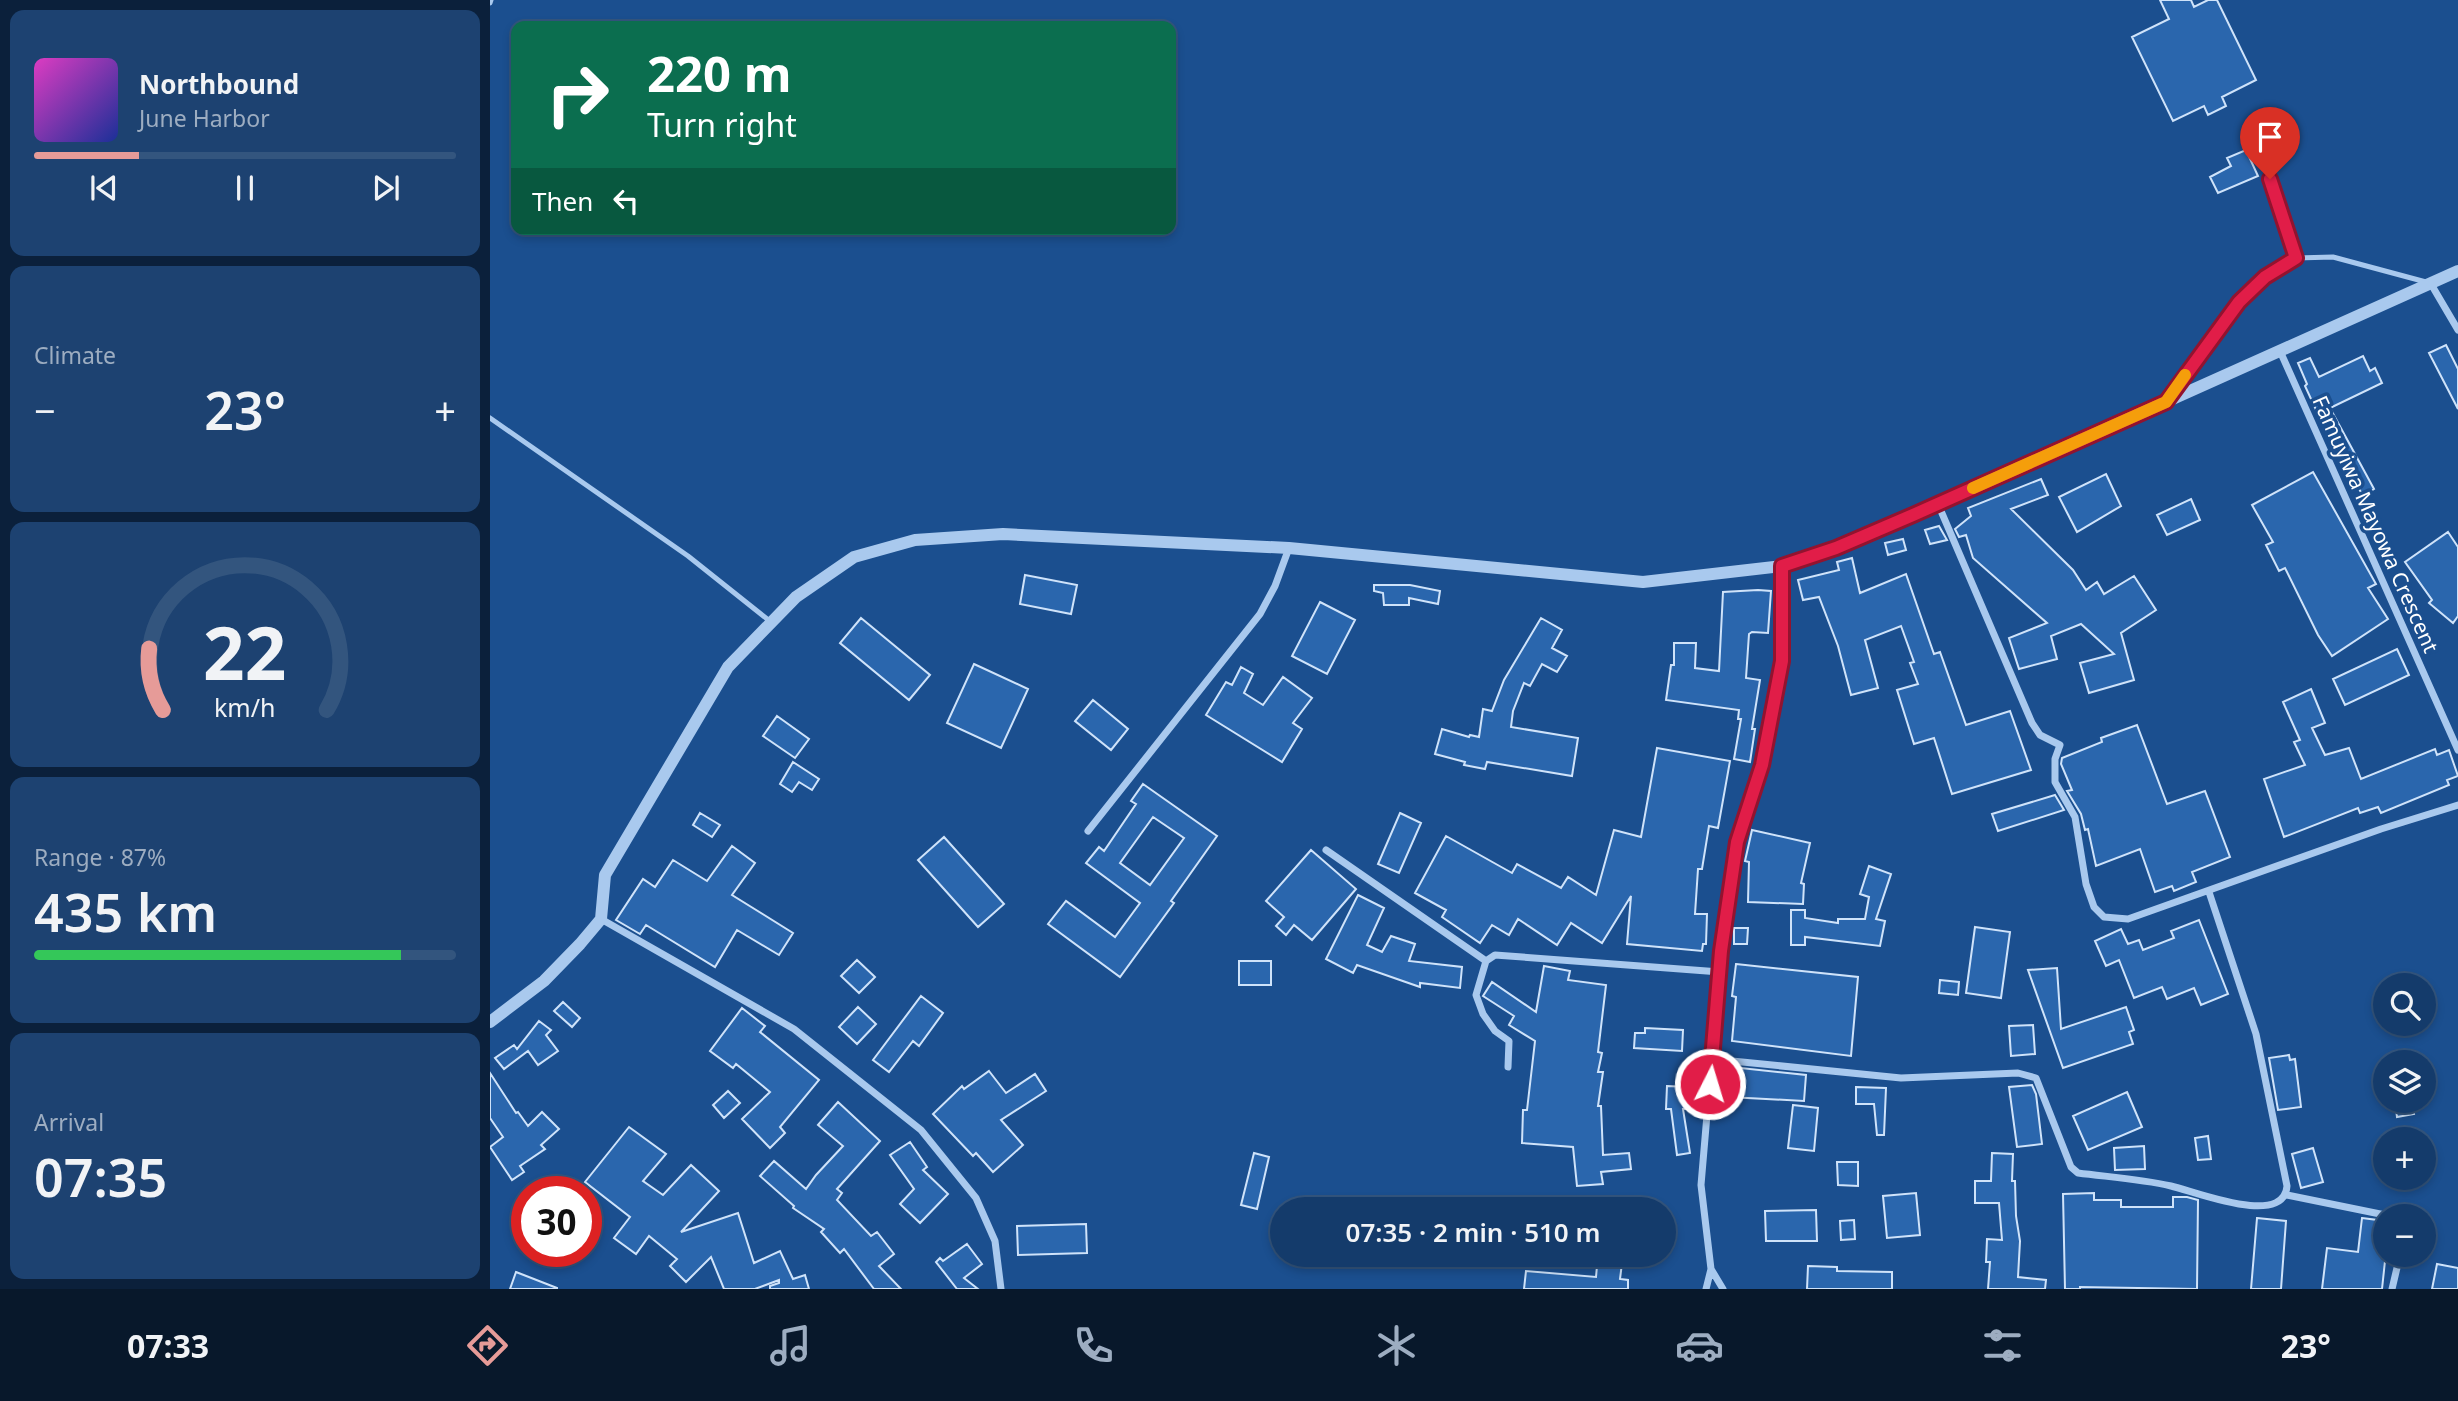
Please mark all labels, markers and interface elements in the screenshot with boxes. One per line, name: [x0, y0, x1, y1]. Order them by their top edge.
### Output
text: 220 m: [647, 40, 792, 106]
icon: right: [532, 49, 623, 140]
text: Northbound: [139, 66, 299, 102]
text: June Harbor: [139, 102, 270, 134]
text: Turn right: [647, 103, 797, 146]
pin: [2240, 107, 2300, 179]
icon: arrive: [2251, 118, 2289, 156]
icon: previous: [85, 169, 123, 207]
icon: pause: [226, 169, 264, 207]
icon: next: [367, 169, 405, 207]
icon: left: [607, 182, 645, 220]
text: Then: [532, 183, 593, 219]
text: Climate: [34, 339, 116, 371]
text: 23°: [204, 374, 286, 445]
text: −: [34, 384, 56, 436]
text: +: [434, 384, 456, 436]
street label: Famuyiwa Mayowa Crescent: [2307, 391, 2446, 657]
text: 22: [203, 603, 287, 702]
text: km/h: [214, 690, 276, 724]
text: Range · 87%: [34, 841, 166, 873]
text: 435 km: [34, 876, 217, 947]
map controls: [2373, 973, 2436, 1267]
button: search: [2373, 973, 2436, 1036]
position arrow: [1673, 1047, 1747, 1121]
button: layers: [2373, 1050, 2436, 1113]
text: Arrival: [34, 1106, 104, 1138]
button: +: [2373, 1127, 2436, 1190]
text: 07:35: [34, 1141, 167, 1212]
speed limit sign: 30: [511, 1176, 602, 1267]
button: −: [2373, 1204, 2436, 1267]
text: 07:35 · 2 min · 510 m: [1346, 1214, 1600, 1250]
icon: directions: [463, 1321, 512, 1370]
icon: music: [766, 1321, 815, 1370]
icon: phone: [1069, 1321, 1118, 1370]
icon: climate: [1372, 1321, 1421, 1370]
icon: car: [1675, 1321, 1724, 1370]
icon: filters: [1978, 1321, 2027, 1370]
text: 07:33: [127, 1324, 209, 1367]
text: 23°: [2281, 1324, 2331, 1367]

